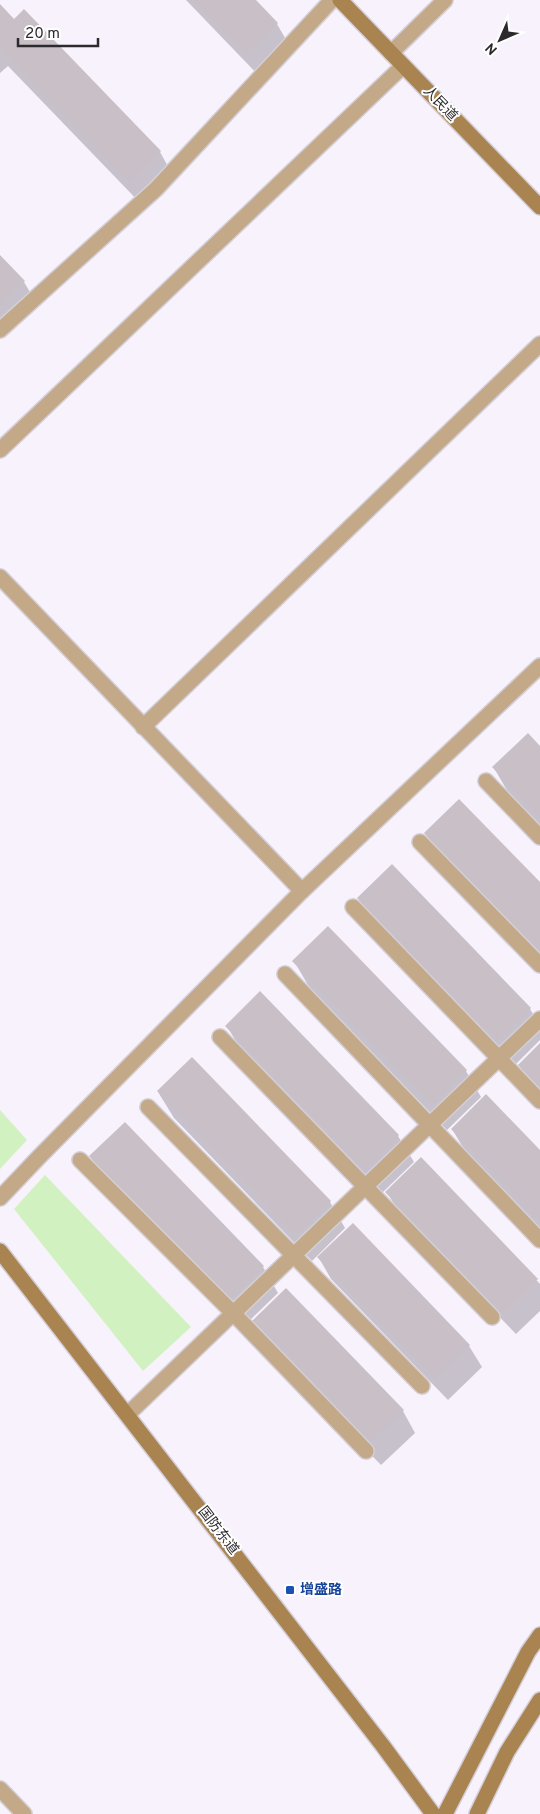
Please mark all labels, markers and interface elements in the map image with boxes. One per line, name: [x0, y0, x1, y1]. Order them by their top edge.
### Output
scale bar: [18, 15, 98, 47]
north arrow: [475, 15, 525, 65]
text: 20 m: [25, 25, 60, 44]
text: N: [482, 39, 501, 58]
street label: 人民道: [419, 83, 461, 125]
street label: 国防东道: [194, 1504, 242, 1558]
place label: 增盛路: [300, 1581, 342, 1599]
marker: 增盛路: [284, 1584, 296, 1596]

